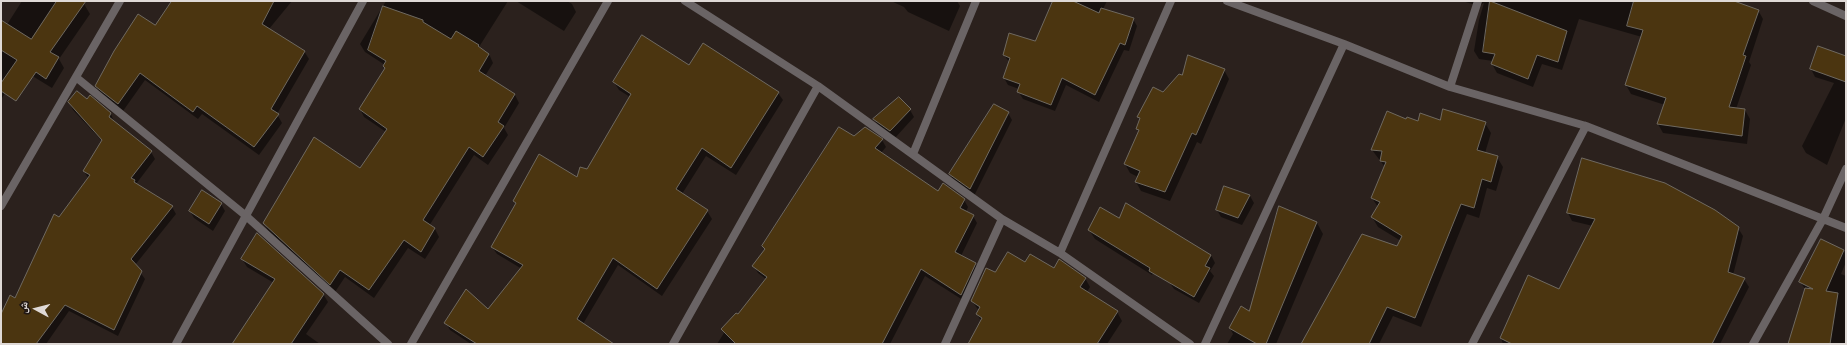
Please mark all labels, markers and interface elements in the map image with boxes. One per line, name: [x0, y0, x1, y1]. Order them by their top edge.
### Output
north arrow: [16, 289, 56, 329]
text: ش: [16, 301, 31, 314]

